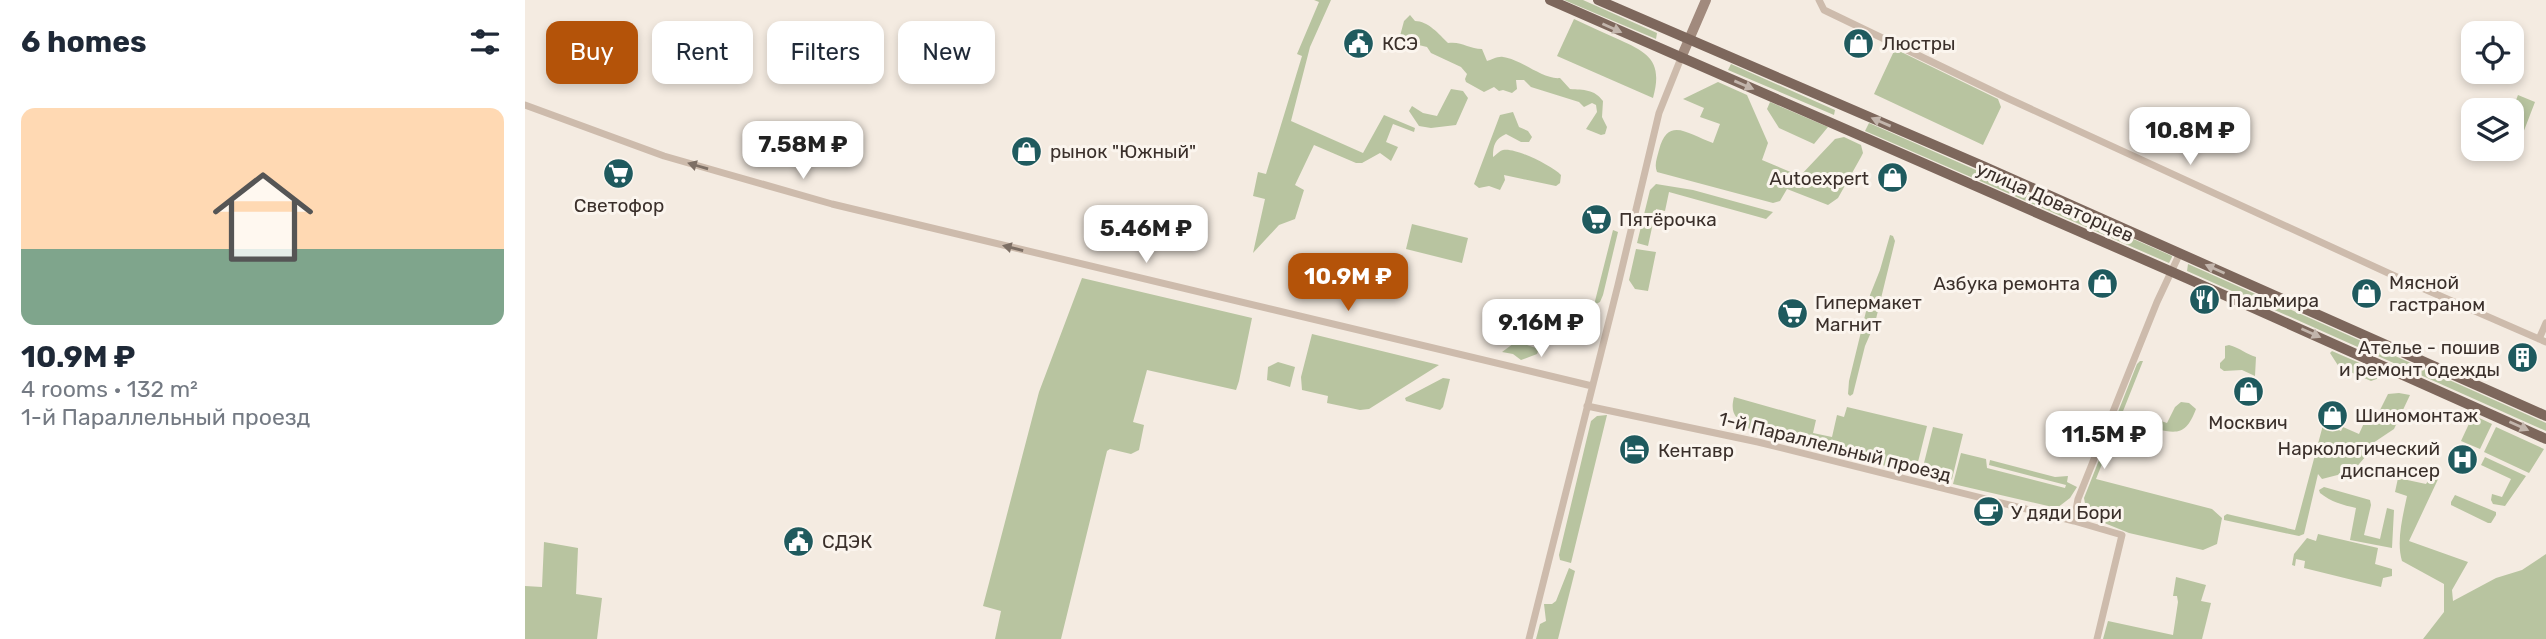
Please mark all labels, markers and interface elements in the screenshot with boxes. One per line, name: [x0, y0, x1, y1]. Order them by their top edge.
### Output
chip: Buy: [546, 21, 638, 84]
chip: Rent: [652, 21, 753, 84]
chip: Filters: [767, 21, 884, 84]
chip: New: [898, 21, 995, 84]
map controls: [2461, 21, 2524, 161]
button: locate: [2461, 21, 2524, 84]
one-way arrow: [1602, 22, 1622, 34]
icon: filters: [466, 23, 504, 61]
text: 6 homes: [21, 24, 147, 60]
public building icon: КСЭ: [1342, 26, 1376, 60]
shop icon: Люстры: [1842, 26, 1876, 60]
place label: КСЭ: [1382, 32, 1418, 55]
place label: Люстры: [1882, 32, 1956, 55]
one-way arrow: [1734, 79, 1754, 91]
button: layers: [2461, 98, 2524, 161]
pin: 10.8M ₽: [2125, 108, 2255, 167]
one-way arrow: [1870, 116, 1891, 127]
text: 10.8M ₽: [2145, 116, 2235, 144]
pin: 7.58M ₽: [738, 122, 868, 181]
text: 7.58M ₽: [758, 130, 848, 158]
shop icon: рынок "Южный": [1010, 134, 1044, 168]
place label: рынок "Южный": [1050, 140, 1196, 163]
icon: home: [200, 154, 326, 280]
supermarket icon: Светофор: [602, 157, 636, 191]
street label: улица Доваторцев: [1973, 157, 2137, 247]
one-way arrow: [687, 160, 708, 170]
shop icon: Autoexpert: [1875, 161, 1909, 195]
place label: Autoexpert: [1769, 167, 1870, 190]
place label: Светофор: [574, 194, 664, 217]
supermarket icon: Пятёрочка: [1579, 202, 1613, 236]
pin: 5.46M ₽: [1081, 205, 1211, 265]
place label: Пятёрочка: [1619, 208, 1717, 231]
text: 5.46M ₽: [1100, 214, 1192, 242]
one-way arrow: [1002, 242, 1024, 253]
pin: 10.9M ₽: [1283, 254, 1413, 313]
text: 10.9M ₽: [1304, 262, 1392, 290]
one-way arrow: [2204, 263, 2225, 274]
shop icon: Азбука ремонта: [2086, 266, 2120, 300]
place label: Мясной гастраном: [2389, 271, 2485, 316]
place label: Азбука ремонта: [1933, 272, 2080, 295]
shop icon: Мясной гастраном: [2349, 276, 2383, 310]
restaurant icon: Пальмира: [2188, 283, 2222, 317]
place label: Пальмира: [2228, 289, 2319, 312]
place label: Гипермакет Магнит: [1815, 291, 1922, 336]
supermarket icon: Гипермакет Магнит: [1775, 296, 1809, 330]
pin: 9.16M ₽: [1476, 300, 1606, 359]
text: 9.16M ₽: [1498, 308, 1584, 336]
one-way arrow: [2301, 327, 2321, 339]
place label: Ателье - пошив и ремонт одежды: [2339, 336, 2500, 381]
text: 10.9M ₽: [21, 339, 136, 375]
building icon: Ателье - пошив и ремонт одежды: [2506, 341, 2540, 375]
shop icon: Москвич: [2231, 374, 2265, 408]
text: 4 rooms · 132 m²: [21, 375, 198, 403]
shop icon: Шиномонтаж: [2315, 398, 2349, 432]
text: 1-й Параллельный проезд: [21, 403, 310, 431]
place label: Шиномонтаж: [2355, 404, 2478, 427]
street label: 1-й Параллельный проезд: [1716, 407, 1954, 487]
place label: Москвич: [2208, 411, 2288, 434]
pin: 11.5M ₽: [2039, 412, 2169, 471]
text: 11.5M ₽: [2062, 420, 2146, 448]
one-way arrow: [2509, 420, 2529, 432]
hotel icon: Кентавр: [1618, 433, 1652, 467]
place label: Наркологический диспансер: [2278, 437, 2440, 482]
place label: Кентавр: [1658, 439, 1734, 462]
hospital icon: Наркологический диспансер: [2446, 442, 2480, 476]
cafe icon: У дяди Бори: [1971, 495, 2005, 529]
place label: У дяди Бори: [2011, 501, 2122, 524]
public building icon: СДЭК: [782, 524, 816, 558]
place label: СДЭК: [822, 530, 872, 553]

